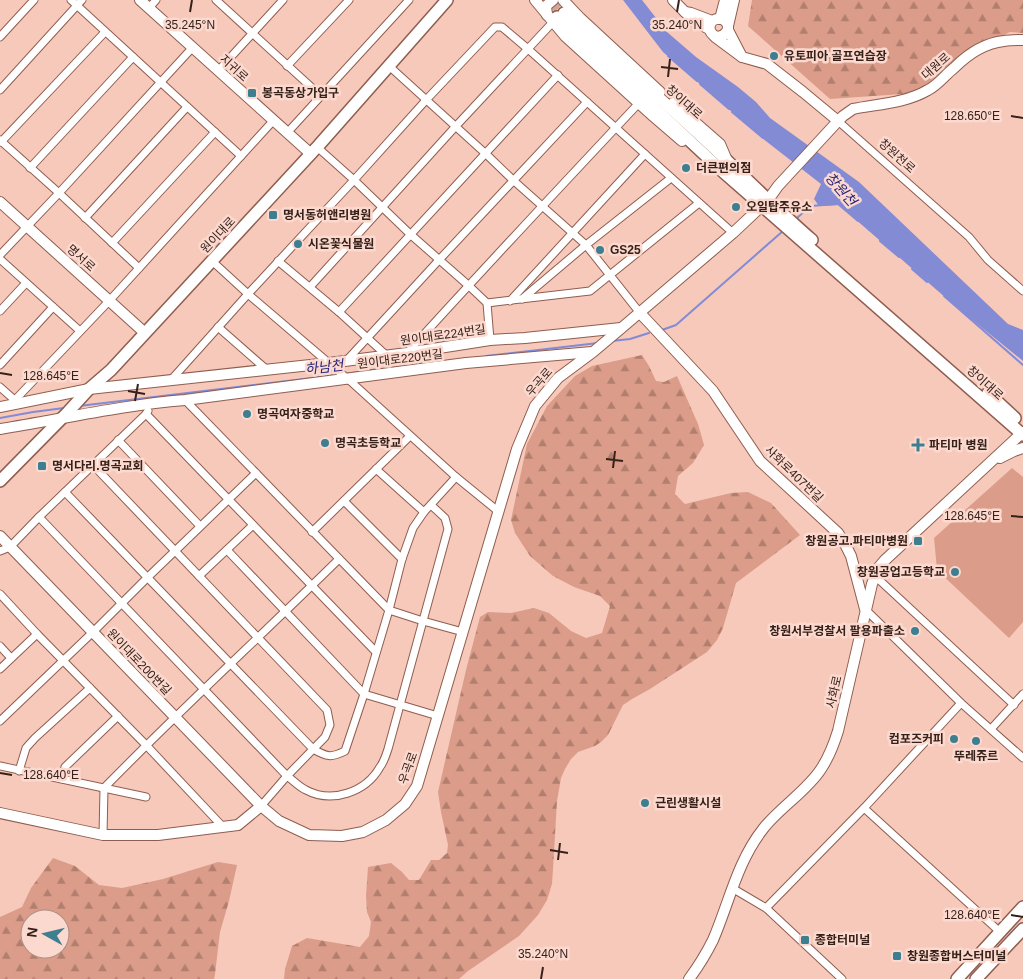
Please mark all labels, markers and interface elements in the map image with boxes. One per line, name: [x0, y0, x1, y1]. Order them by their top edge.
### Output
text: 35.245°N: [165, 18, 215, 32]
text: 35.240°N: [652, 18, 702, 32]
place label: 유토피아 골프연습장: [784, 49, 887, 63]
marker: 유토피아 골프연습장: [768, 50, 780, 62]
street label: 대원로: [919, 50, 953, 82]
street label: 지귀로: [217, 52, 251, 84]
street label: 창이대로: [663, 82, 705, 122]
place label: 봉곡동상가입구: [262, 86, 339, 100]
marker: 봉곡동상가입구: [246, 87, 258, 99]
text: 128.650°E: [944, 109, 1000, 123]
street label: 창원천로: [876, 136, 918, 176]
place label: 더큰편의점: [696, 161, 751, 175]
marker: 더큰편의점: [680, 162, 692, 174]
water label: 창원천: [822, 169, 860, 210]
place label: 오일탑주유소: [746, 200, 812, 214]
marker: 오일탑주유소: [730, 201, 742, 213]
place label: 명서동허앤리병원: [283, 208, 371, 222]
marker: 명서동허앤리병원: [267, 209, 279, 221]
street label: 원이대로: [198, 214, 238, 256]
place label: 시온꽃식물원: [308, 237, 374, 251]
marker: 시온꽃식물원: [292, 238, 304, 250]
street label: 명서로: [64, 242, 98, 274]
place label: GS25: [610, 243, 641, 257]
marker: GS25: [594, 244, 606, 256]
street label: 원이대로224번길: [399, 322, 487, 348]
street label: 원이대로220번길: [356, 347, 444, 371]
water label: 하남천: [304, 357, 345, 377]
street label: 창이대로: [964, 363, 1006, 403]
street label: 우곡로: [523, 365, 555, 399]
text: 128.645°E: [23, 369, 79, 383]
place label: 명곡여자중학교: [257, 407, 334, 421]
marker: 명곡여자중학교: [241, 408, 253, 420]
place label: 명곡초등학교: [335, 436, 401, 450]
marker: 명곡초등학교: [319, 437, 331, 449]
marker: 파티마 병원: [911, 438, 925, 452]
place label: 파티마 병원: [929, 438, 988, 452]
street label: 사화로407번길: [762, 443, 826, 505]
place label: 명서다리.명곡교회: [52, 459, 144, 473]
marker: 명서다리.명곡교회: [36, 460, 48, 472]
text: 128.645°E: [944, 509, 1000, 523]
place label: 창원공고.파티마병원: [805, 534, 908, 548]
marker: 창원공고.파티마병원: [912, 535, 924, 547]
place label: 창원공업고등학교: [857, 565, 945, 579]
marker: 창원공업고등학교: [949, 566, 961, 578]
place label: 창원서부경찰서 팔용파출소: [769, 624, 905, 638]
marker: 창원서부경찰서 팔용파출소: [909, 625, 921, 637]
street label: 원이대로200번길: [104, 626, 174, 698]
street label: 사화로: [823, 674, 845, 710]
place label: 컴포즈커피: [889, 732, 944, 746]
marker: 컴포즈커피: [948, 733, 960, 745]
marker: 뚜레쥬르: [970, 735, 982, 747]
place label: 뚜레쥬르: [954, 749, 998, 763]
street label: 우곡로: [396, 750, 420, 786]
text: 128.640°E: [23, 768, 79, 782]
place label: 근린생활시설: [655, 796, 721, 810]
marker: 근린생활시설: [639, 797, 651, 809]
text: 128.640°E: [944, 908, 1000, 922]
north arrow: [20, 909, 70, 959]
text: N: [23, 926, 41, 938]
place label: 종합터미널: [815, 933, 870, 947]
marker: 종합터미널: [799, 934, 811, 946]
text: 35.240°N: [518, 947, 568, 961]
place label: 창원종합버스터미널: [907, 949, 1006, 963]
marker: 창원종합버스터미널: [891, 950, 903, 962]

